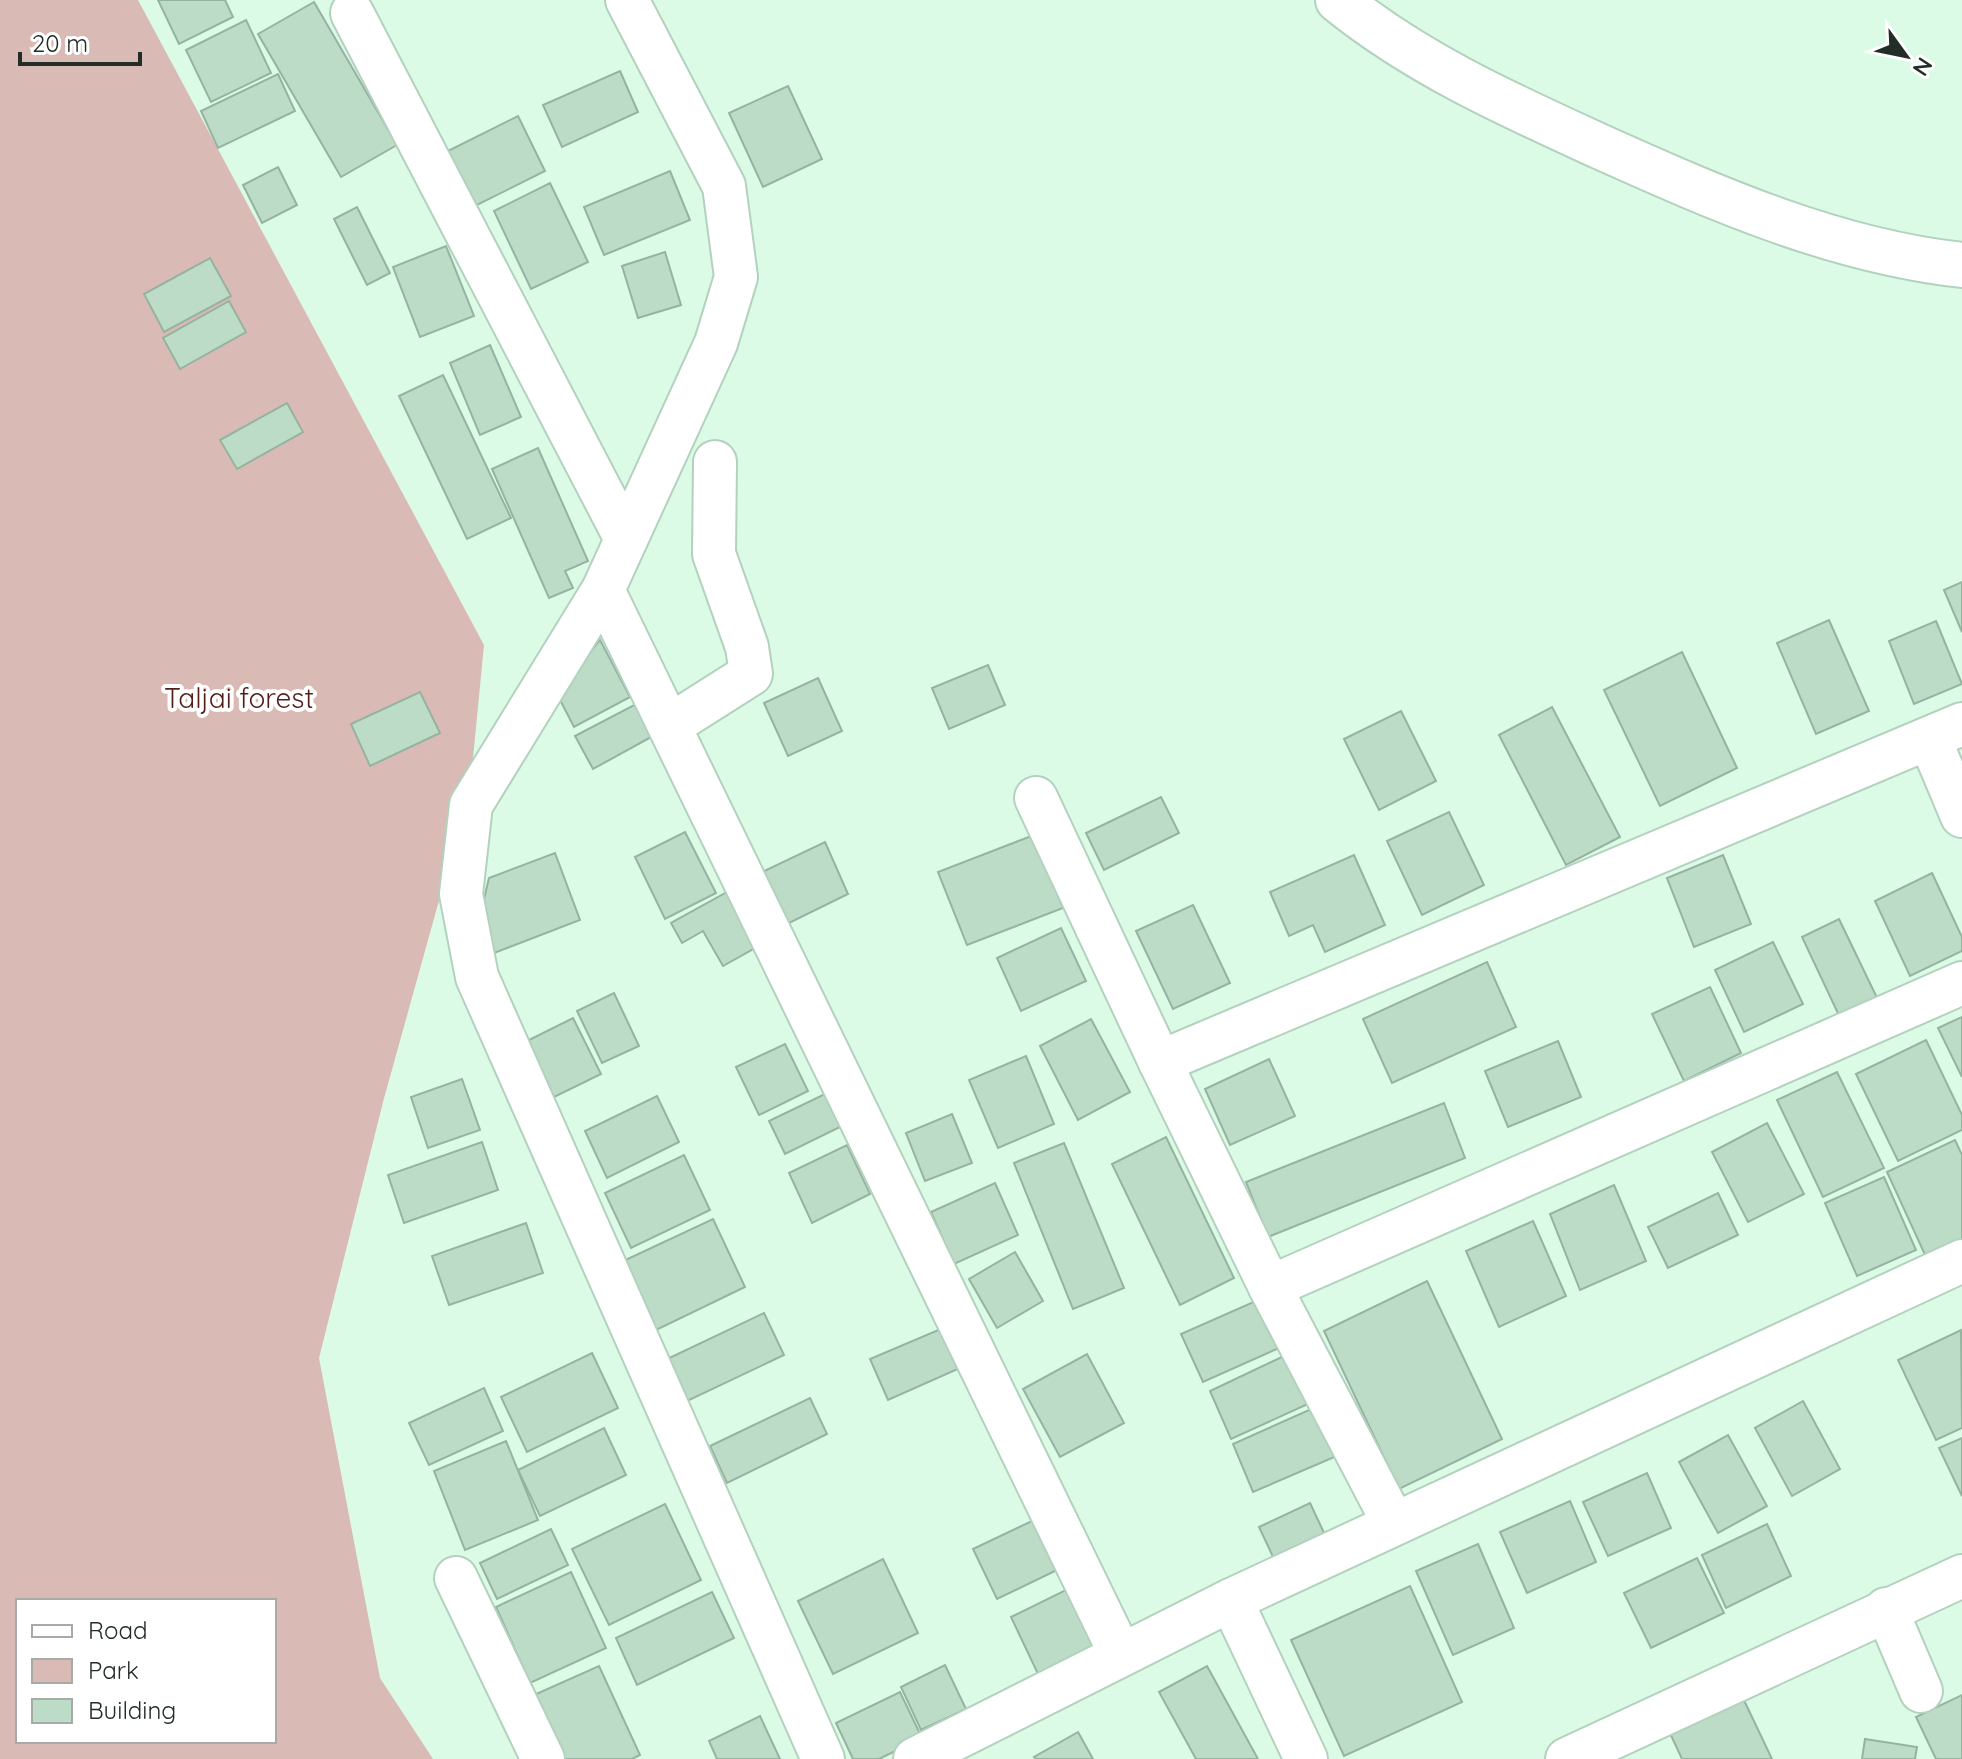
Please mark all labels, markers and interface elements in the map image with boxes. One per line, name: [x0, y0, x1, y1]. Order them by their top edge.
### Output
scale bar: [20, 16, 140, 66]
north arrow: [1866, 16, 1946, 96]
text: 20 m: [32, 28, 88, 58]
text: N: [1907, 52, 1939, 81]
park label: Taljai forest: [164, 680, 314, 715]
legend: [16, 1599, 276, 1743]
text: Road: [88, 1615, 148, 1645]
text: Park: [88, 1655, 139, 1685]
text: Building: [88, 1695, 176, 1725]

